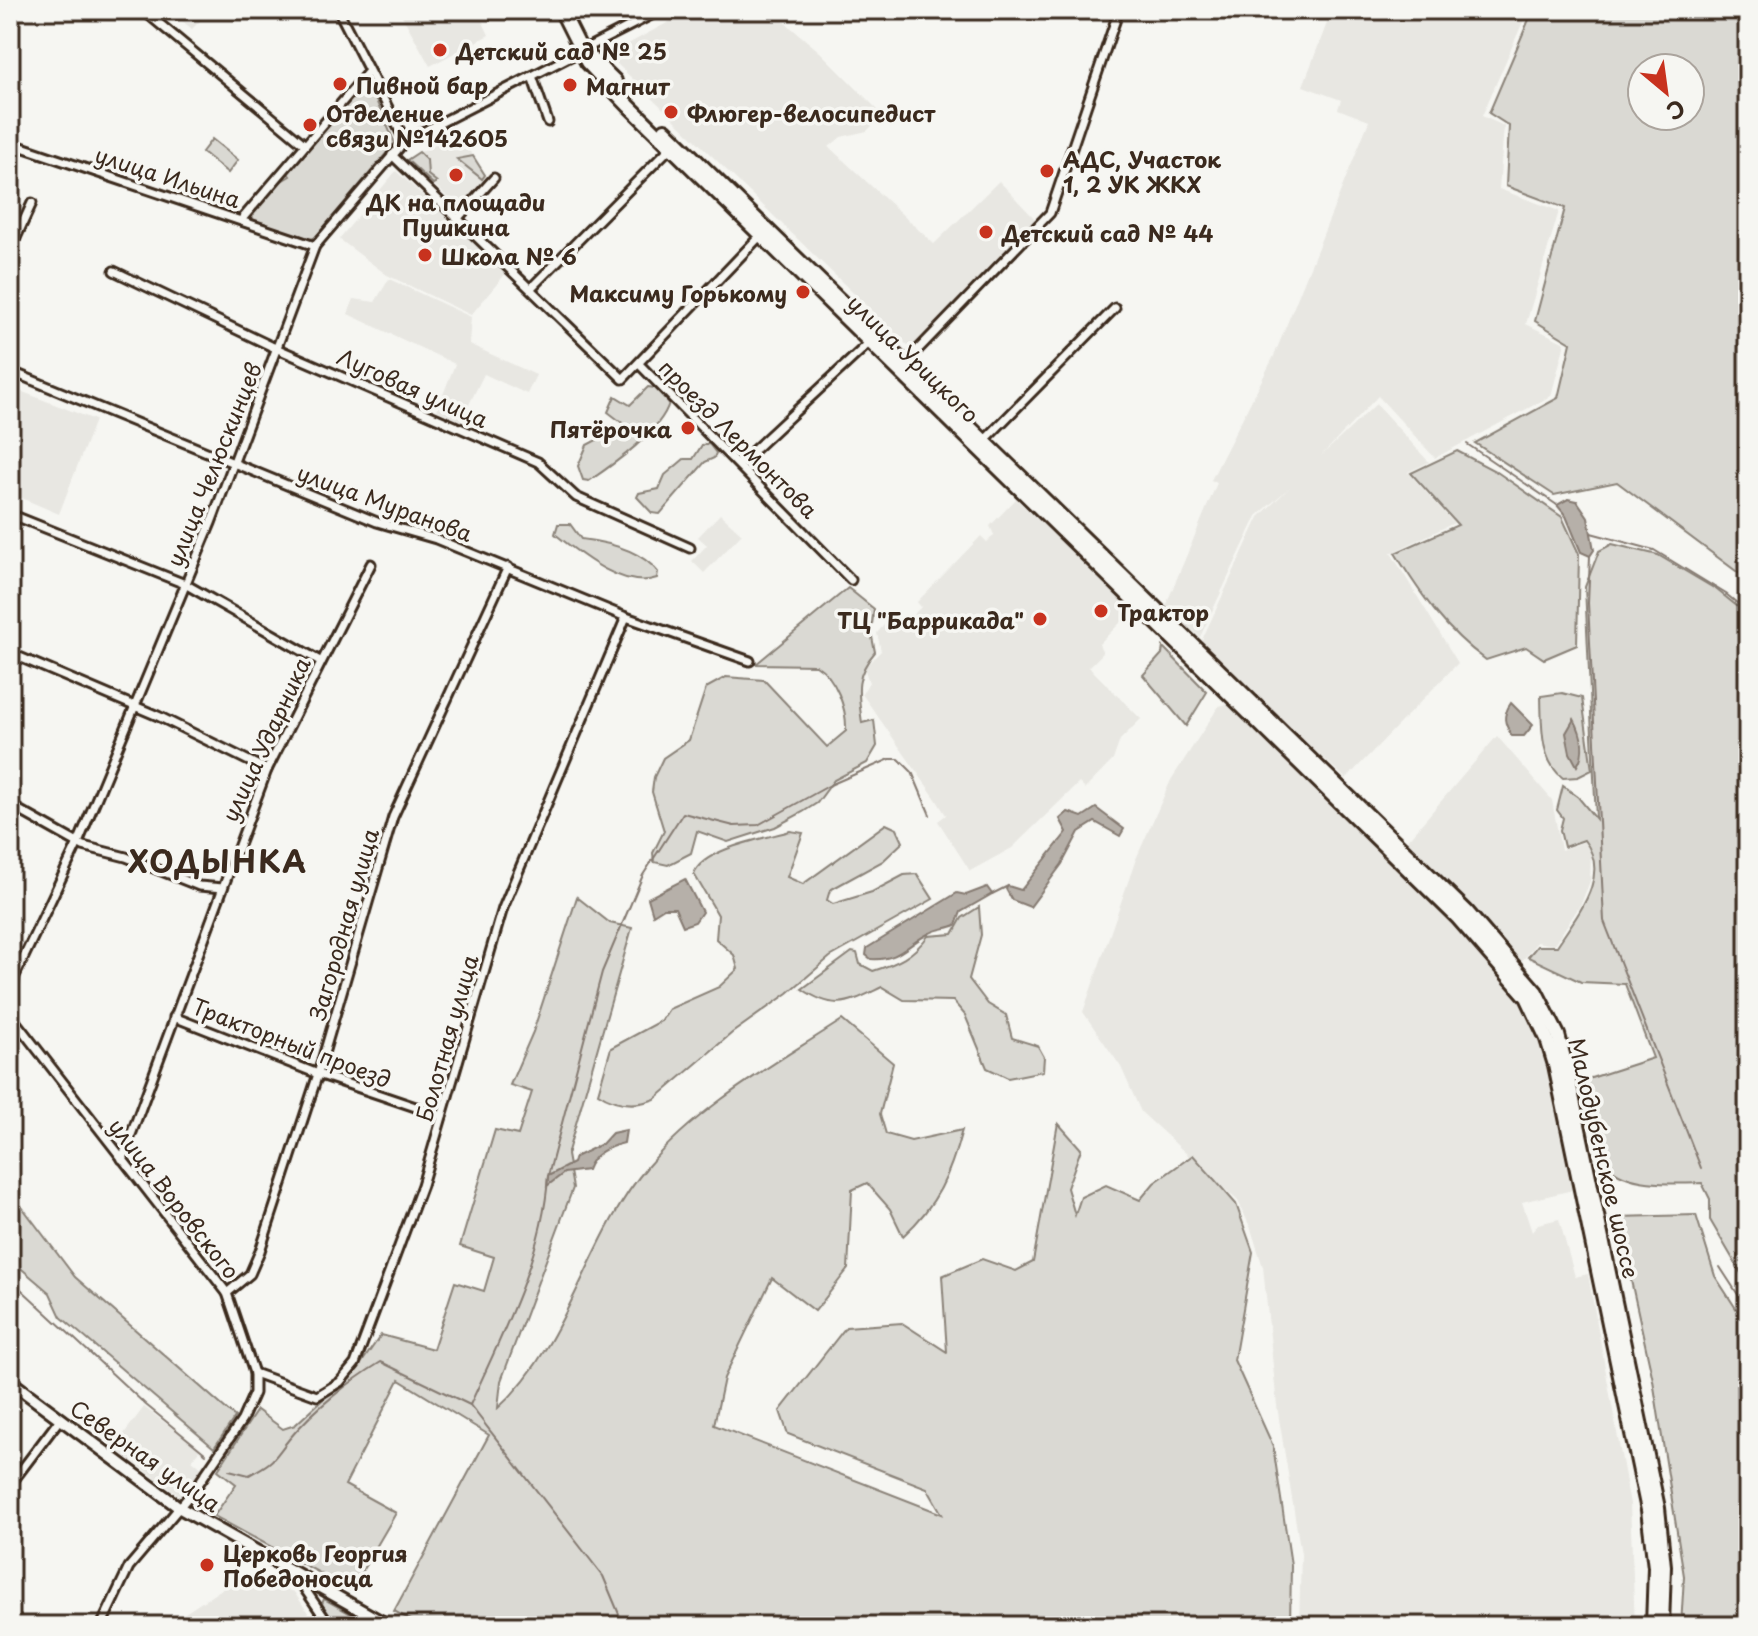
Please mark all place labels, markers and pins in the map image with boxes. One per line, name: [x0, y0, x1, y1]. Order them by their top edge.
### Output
place label: Детский сад № 25: [455, 34, 667, 67]
marker: Детский сад № 25: [431, 41, 449, 59]
place label: Пивной бар: [356, 68, 488, 101]
place label: Магнит: [586, 69, 670, 102]
marker: Пивной бар: [331, 75, 349, 93]
marker: Магнит: [561, 76, 579, 94]
place label: Отделение связи №142605: [326, 96, 508, 154]
place label: Флюгер-велосипедист: [687, 96, 936, 129]
marker: Флюгер-велосипедист: [662, 103, 680, 121]
marker: Отделение связи №142605: [301, 116, 319, 134]
place label: АДС, Участок 1, 2 УК ЖКХ: [1063, 142, 1222, 200]
marker: АДС, Участок 1, 2 УК ЖКХ: [1038, 162, 1056, 180]
marker: ДК на площади Пушкина: [447, 166, 465, 184]
place label: ДК на площади Пушкина: [365, 185, 546, 243]
place label: Детский сад № 44: [1001, 216, 1213, 249]
marker: Детский сад № 44: [977, 223, 995, 241]
place label: Школа № 6: [441, 239, 577, 272]
marker: Школа № 6: [416, 246, 434, 264]
place label: Максиму Горькому: [569, 276, 787, 309]
marker: Максиму Горькому: [794, 283, 812, 301]
place label: Пятёрочка: [550, 412, 673, 445]
marker: Пятёрочка: [679, 419, 697, 437]
place label: Трактор: [1117, 595, 1209, 628]
marker: Трактор: [1092, 602, 1110, 620]
place label: ТЦ "Баррикада": [837, 603, 1024, 636]
marker: ТЦ "Баррикада": [1031, 610, 1049, 628]
place label: Церковь Георгия Победоносца: [223, 1536, 408, 1594]
marker: Церковь Георгия Победоносца: [198, 1556, 216, 1574]

